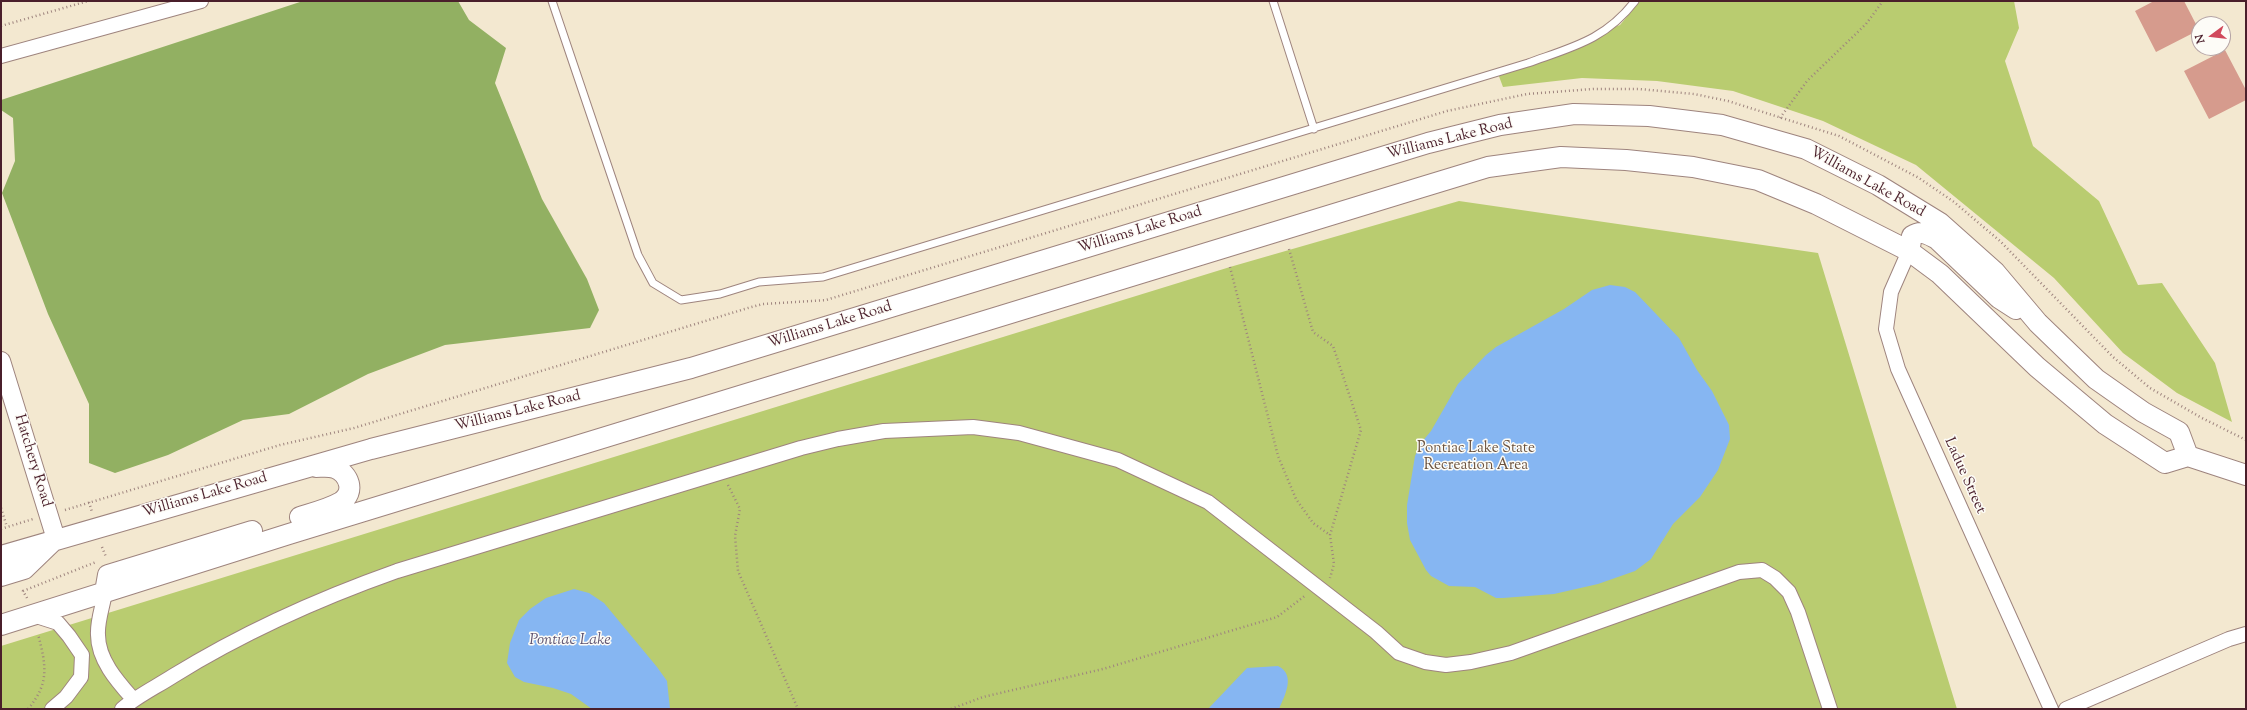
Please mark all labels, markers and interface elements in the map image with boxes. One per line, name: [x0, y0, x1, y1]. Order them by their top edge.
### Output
north arrow: [2191, 16, 2231, 56]
text: N: [2192, 33, 2209, 45]
street label: Williams Lake Road: [1385, 116, 1515, 164]
street label: Williams Lake Road: [1806, 144, 1928, 222]
street label: Williams Lake Road: [1076, 204, 1204, 258]
street label: Williams Lake Road: [766, 299, 894, 353]
street label: Williams Lake Road: [453, 388, 583, 436]
street label: Hatchery Road: [9, 412, 55, 510]
street label: Ladue Street: [1939, 435, 1989, 517]
park label: Pontiac Lake State Recreation Area: [1417, 440, 1535, 475]
street label: Williams Lake Road: [141, 470, 269, 522]
water label: Pontiac Lake: [529, 631, 611, 651]

